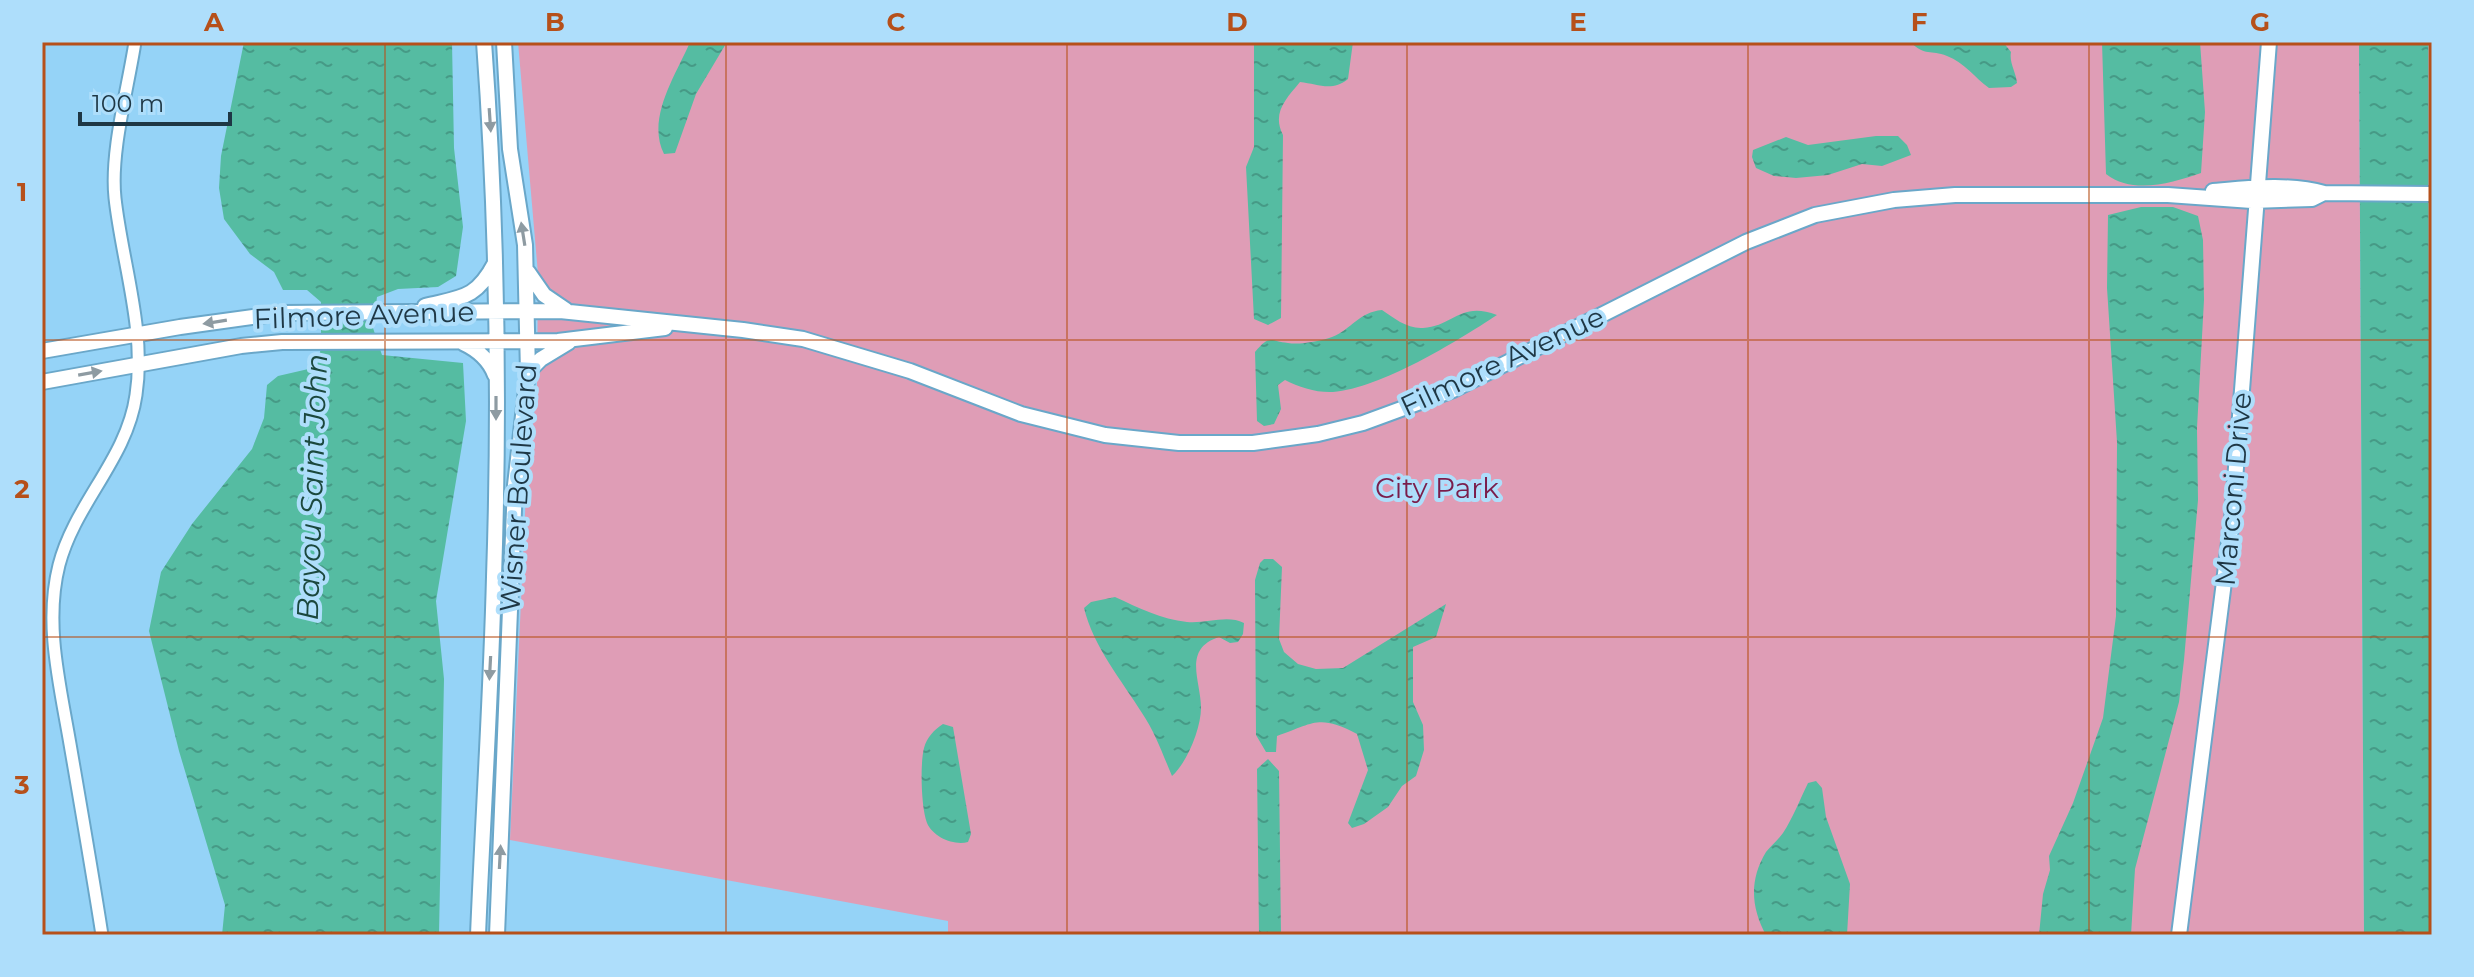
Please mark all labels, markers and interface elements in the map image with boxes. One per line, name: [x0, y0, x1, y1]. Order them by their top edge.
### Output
text: A: [203, 6, 225, 38]
text: B: [545, 6, 565, 38]
text: C: [887, 6, 906, 38]
text: D: [1226, 6, 1248, 38]
text: E: [1569, 6, 1587, 38]
text: F: [1911, 6, 1927, 38]
text: G: [2250, 6, 2270, 38]
scale bar: [80, 76, 230, 126]
text: 100 m: [92, 89, 164, 118]
one-way arrow: [484, 108, 497, 133]
text: 1: [17, 176, 27, 208]
one-way arrow: [516, 222, 529, 247]
street label: Filmore Avenue: [253, 294, 475, 336]
street label: Filmore Avenue: [1395, 299, 1609, 423]
one-way arrow: [202, 316, 227, 329]
water label: Bayou Saint John: [289, 353, 335, 621]
street label: Wisner Boulevard: [492, 363, 544, 613]
one-way arrow: [78, 367, 103, 379]
street label: Marconi Drive: [2208, 391, 2258, 587]
one-way arrow: [490, 396, 502, 421]
park label: City Park: [1375, 471, 1499, 505]
text: 2: [14, 473, 30, 505]
one-way arrow: [483, 656, 496, 681]
text: 3: [13, 769, 30, 801]
one-way arrow: [494, 844, 507, 869]

